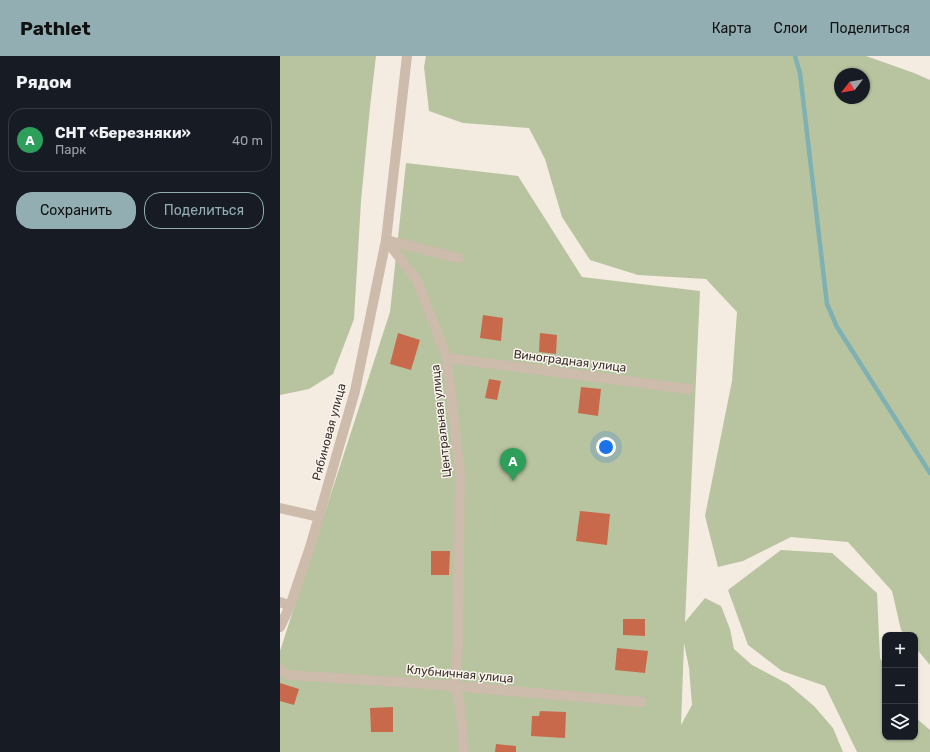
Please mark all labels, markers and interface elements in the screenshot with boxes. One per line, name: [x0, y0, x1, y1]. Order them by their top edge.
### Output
text: Pathlet: [20, 17, 91, 40]
text: Карта: [712, 20, 752, 37]
text: Слои: [774, 20, 808, 37]
text: Поделиться: [830, 20, 910, 37]
north arrow: [834, 68, 870, 104]
text: Рядом: [16, 72, 72, 92]
text: СНТ «Березняки»: [55, 124, 191, 142]
text: A: [25, 133, 35, 148]
text: 40 m: [232, 133, 263, 148]
text: Парк: [55, 142, 86, 157]
button: Сохранить: [16, 192, 136, 229]
button: Поделиться: [144, 192, 264, 229]
street label: Виноградная улица: [513, 347, 627, 375]
street label: Центральная улица: [428, 364, 454, 478]
street label: Рябиновая улица: [309, 382, 349, 482]
your location: [596, 437, 616, 457]
pin: A: [500, 448, 526, 481]
map controls: [882, 632, 918, 740]
button: +: [882, 632, 918, 668]
street label: Клубничная улица: [406, 662, 514, 686]
button: −: [882, 668, 918, 704]
button: layers: [882, 704, 918, 740]

